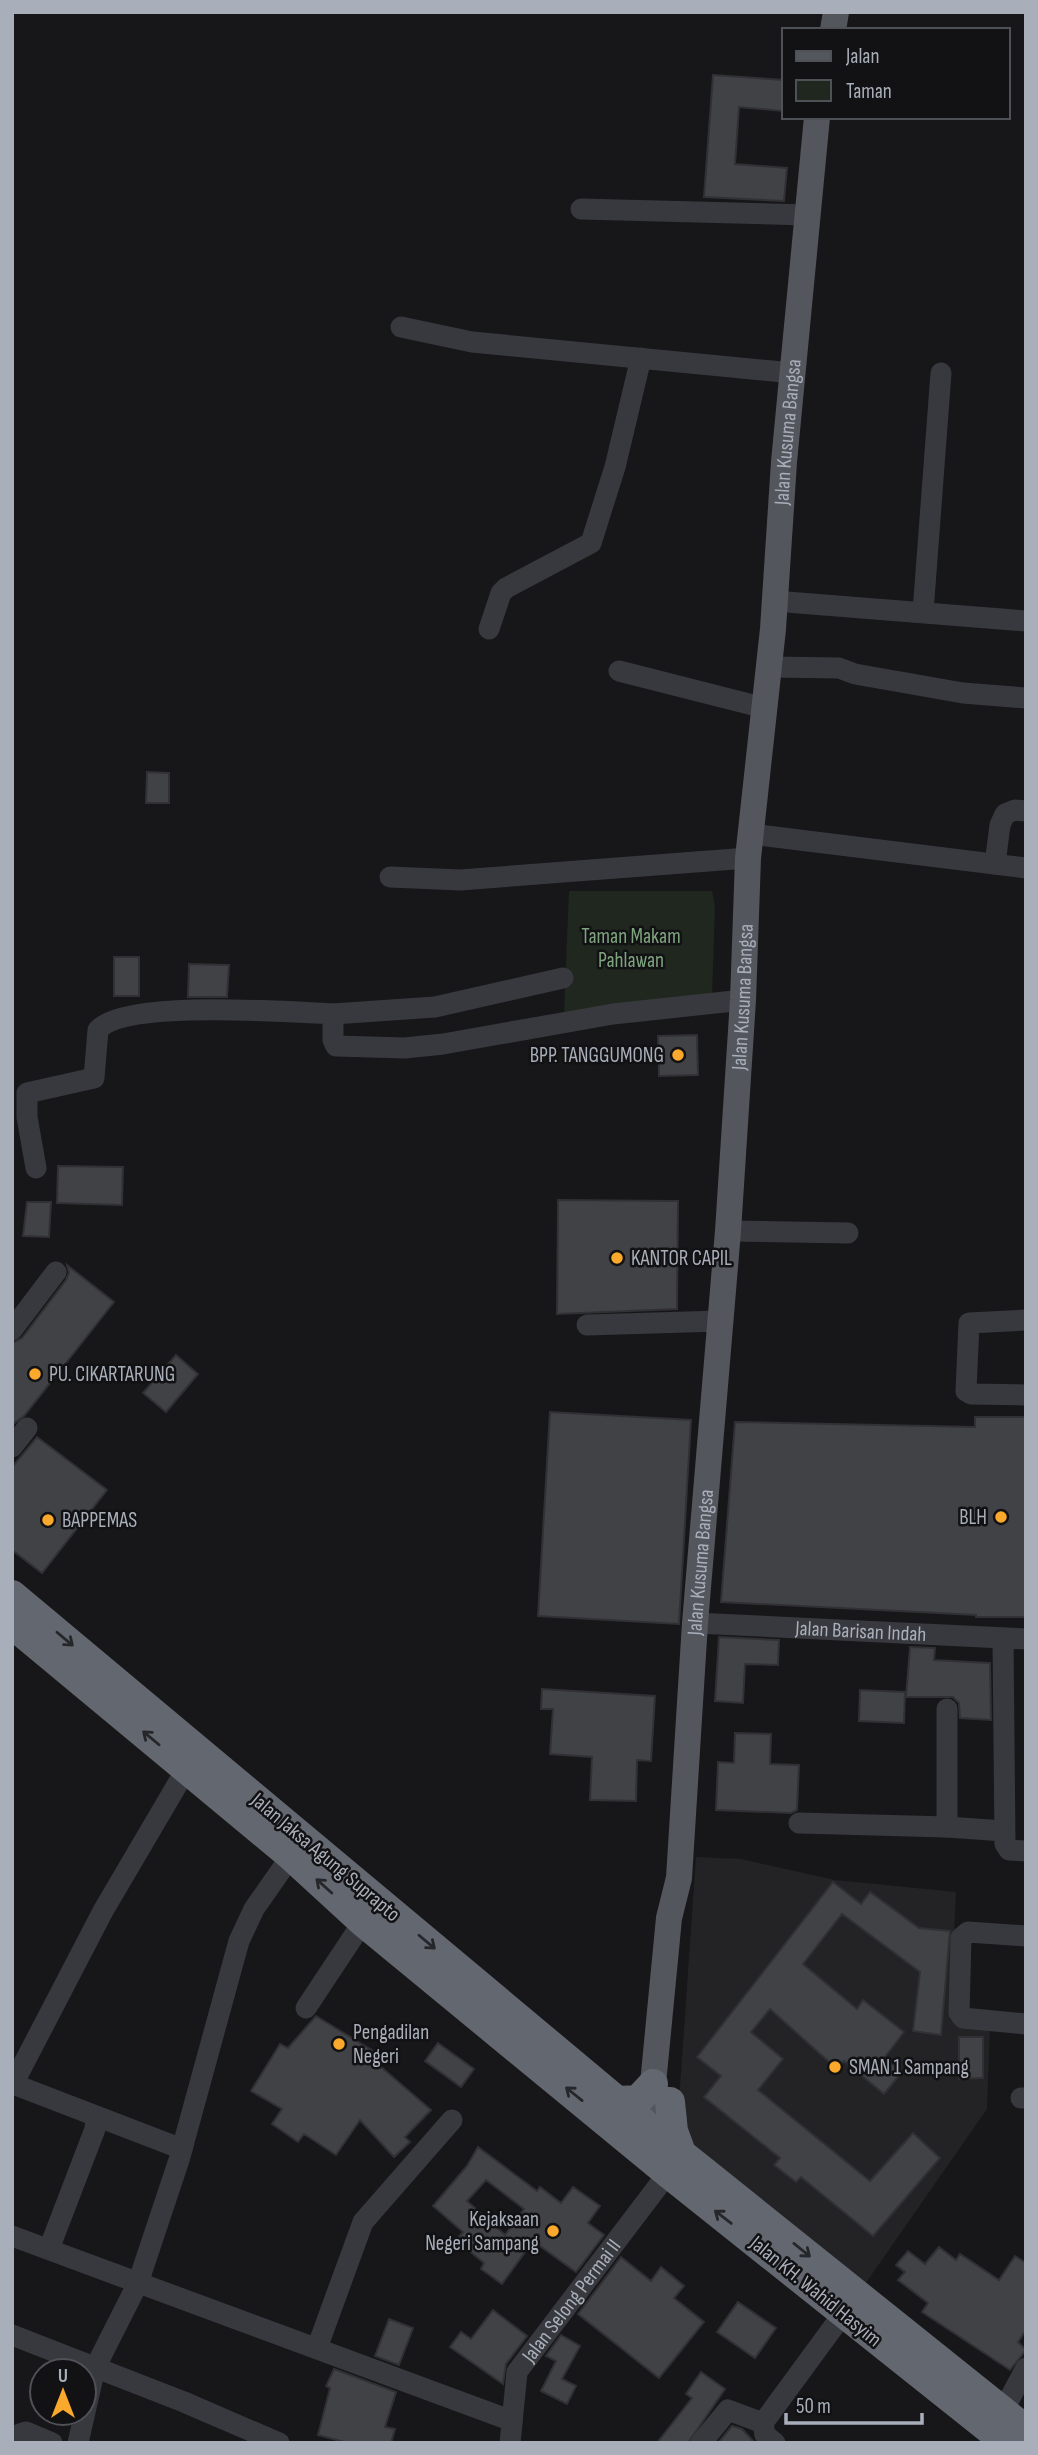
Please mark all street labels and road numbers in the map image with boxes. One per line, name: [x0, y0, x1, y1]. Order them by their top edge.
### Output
street label: Jalan Kusuma Bangsa: [769, 358, 807, 507]
street label: Jalan Kusuma Bangsa: [726, 923, 759, 1072]
street label: Jalan Kusuma Bangsa: [682, 1488, 719, 1637]
street label: Jalan Barisan Indah: [794, 1616, 927, 1647]
street label: Jalan Jaksa Agung Suprapto: [245, 1787, 405, 1927]
street label: Jalan KH. Wahid Hasyim: [744, 2230, 887, 2352]
street label: Jalan Selong Permai II: [516, 2234, 626, 2368]

